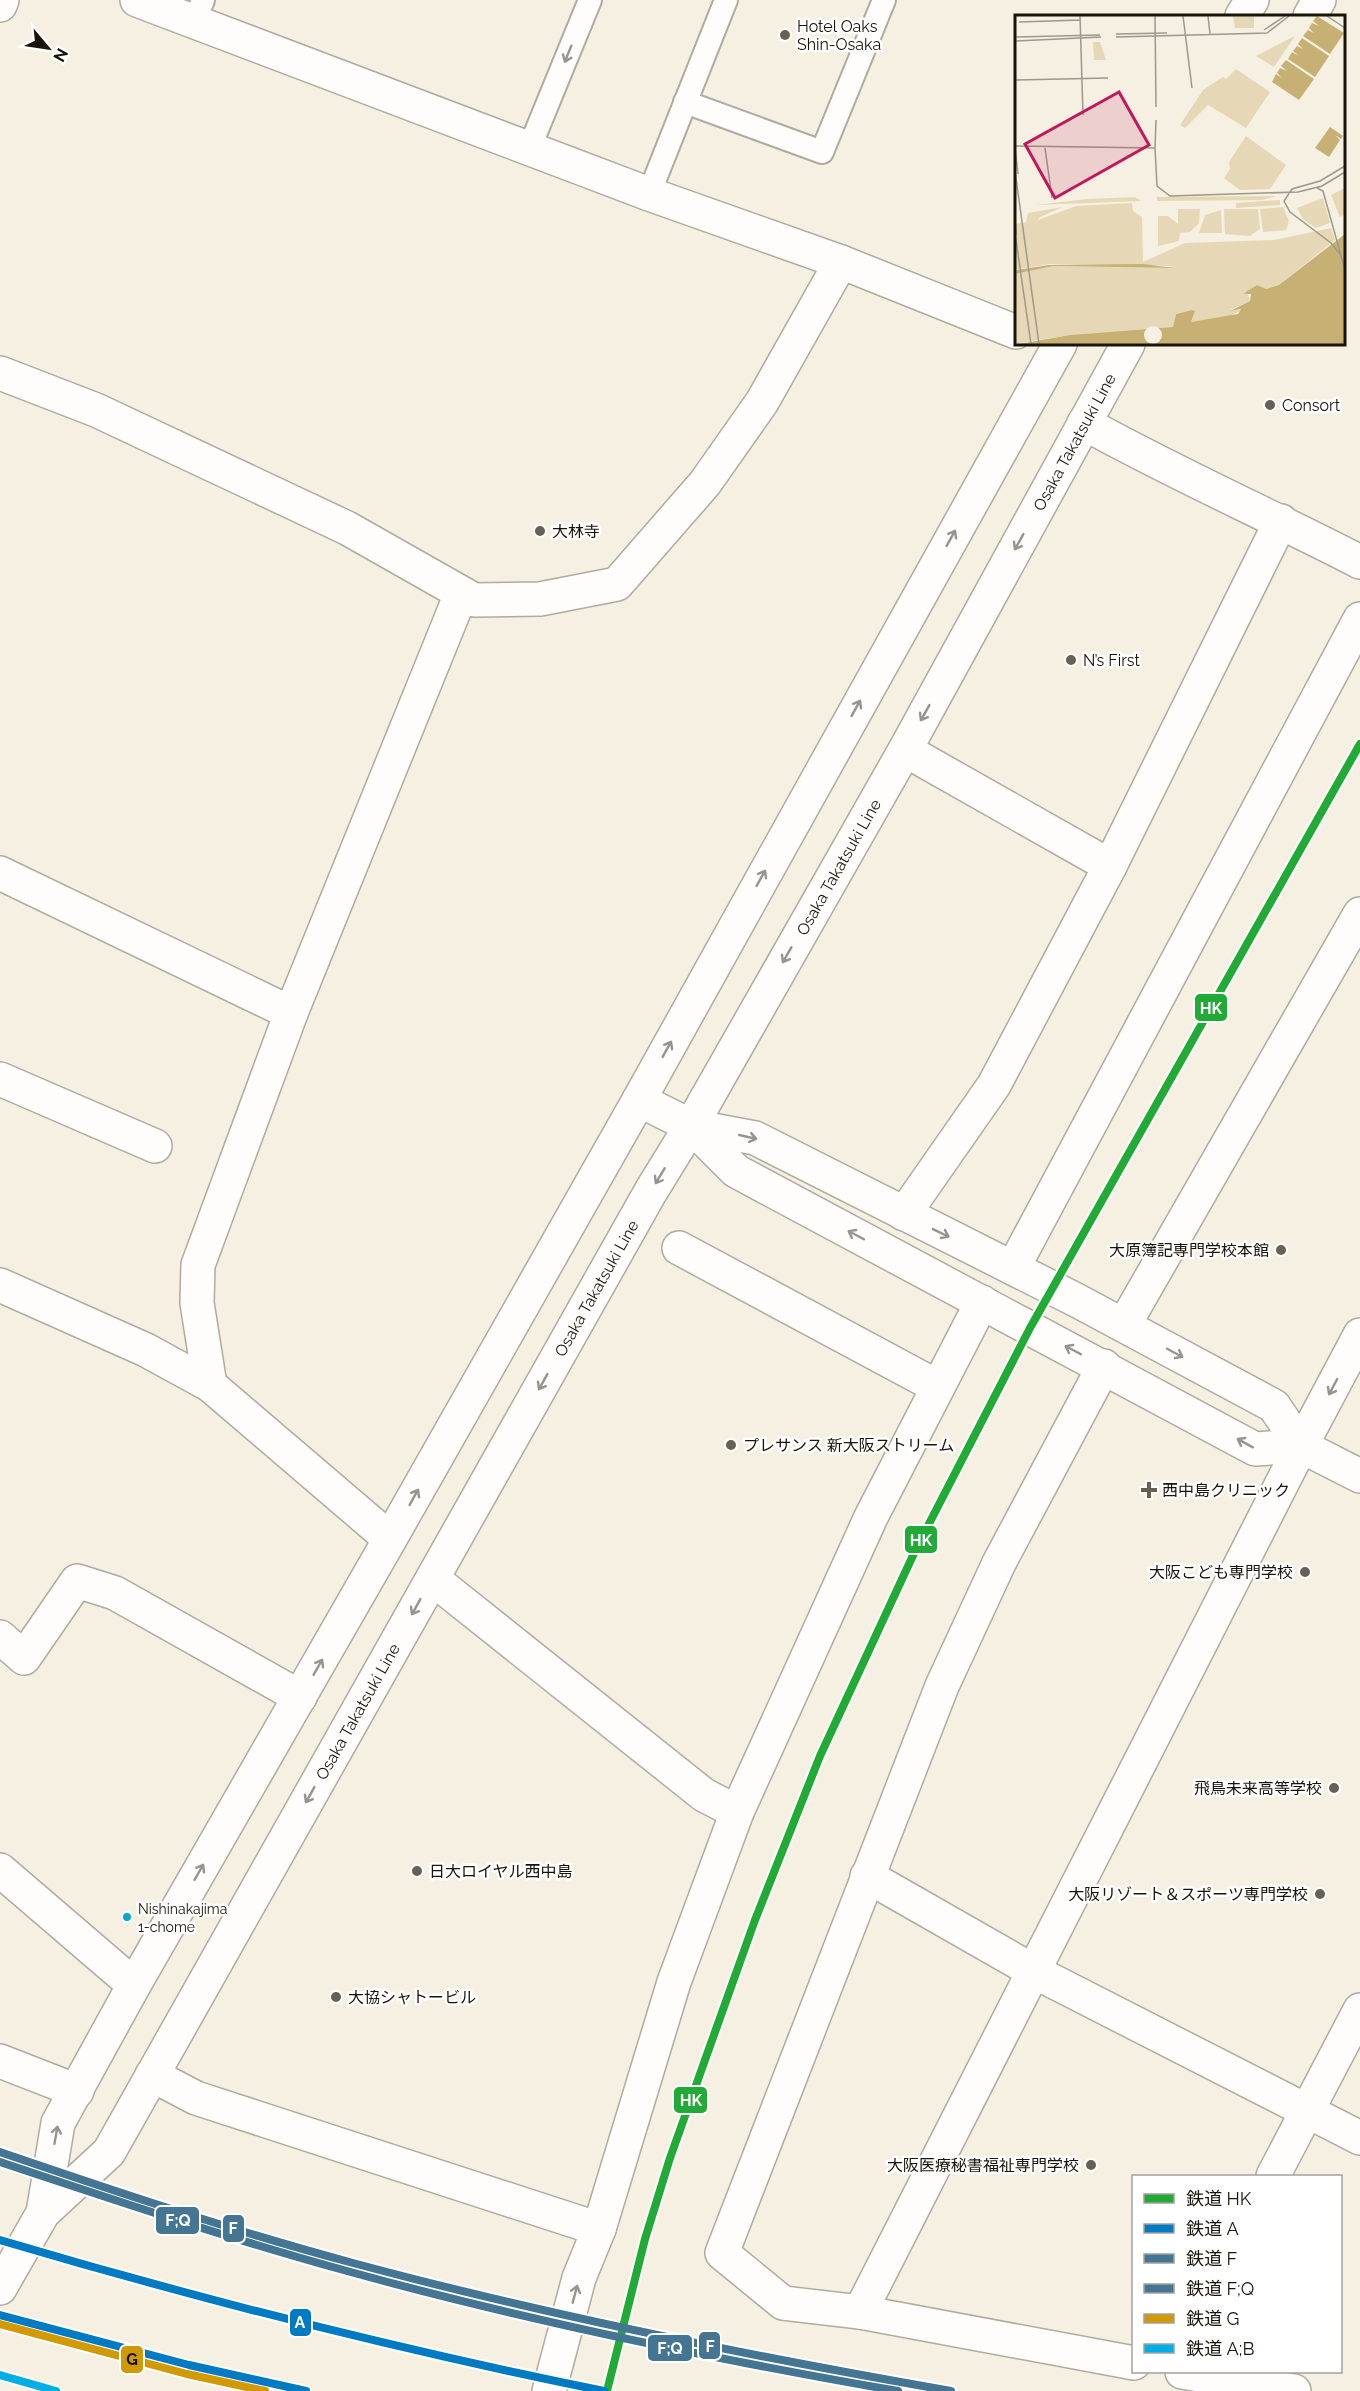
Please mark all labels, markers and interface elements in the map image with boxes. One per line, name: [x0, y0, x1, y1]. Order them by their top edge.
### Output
inset map: [1015, 15, 1345, 345]
place label: Hotel Oaks Shin-Osaka: [797, 17, 881, 54]
north arrow: [18, 18, 78, 78]
marker: Hotel Oaks Shin-Osaka: [778, 28, 792, 42]
one-way arrow: [562, 44, 573, 63]
text: N: [49, 45, 72, 65]
street label: Osaka Takatsuki Line: [1029, 370, 1119, 514]
place label: Consort: [1282, 396, 1341, 415]
marker: Consort: [1263, 398, 1277, 412]
place label: 大林寺: [552, 522, 600, 541]
marker: 大林寺: [533, 524, 547, 538]
one-way arrow: [946, 529, 958, 546]
one-way arrow: [1013, 533, 1025, 550]
place label: N’s First: [1083, 651, 1141, 670]
marker: N’s First: [1064, 653, 1078, 667]
one-way arrow: [851, 700, 863, 717]
one-way arrow: [919, 704, 931, 721]
street label: Osaka Takatsuki Line: [792, 796, 885, 938]
one-way arrow: [755, 870, 767, 887]
one-way arrow: [781, 946, 793, 963]
line badge: HK: [1194, 993, 1228, 1022]
text: HK: [1200, 999, 1223, 1018]
one-way arrow: [662, 1040, 673, 1058]
one-way arrow: [738, 1132, 757, 1143]
one-way arrow: [654, 1167, 666, 1184]
street label: Osaka Takatsuki Line: [550, 1217, 642, 1360]
one-way arrow: [932, 1227, 950, 1239]
one-way arrow: [848, 1229, 865, 1241]
place label: 大原簿記専門学校本館: [1109, 1241, 1269, 1260]
marker: 大原簿記専門学校本館: [1274, 1243, 1288, 1257]
one-way arrow: [1065, 1344, 1082, 1356]
one-way arrow: [1166, 1348, 1184, 1359]
one-way arrow: [537, 1373, 548, 1391]
one-way arrow: [1327, 1378, 1339, 1395]
place label: プレサンス 新大阪ストリーム: [743, 1436, 954, 1455]
one-way arrow: [1236, 1437, 1254, 1448]
marker: プレサンス 新大阪ストリーム: [724, 1438, 738, 1452]
marker: 西中島クリニック: [1140, 1481, 1158, 1499]
place label: 西中島クリニック: [1162, 1481, 1290, 1500]
one-way arrow: [409, 1489, 420, 1507]
line badge: HK: [904, 1525, 938, 1554]
text: HK: [910, 1531, 933, 1550]
place label: 大阪こども専門学校: [1149, 1563, 1293, 1582]
marker: 大阪こども専門学校: [1298, 1565, 1312, 1579]
one-way arrow: [410, 1598, 422, 1615]
street label: Osaka Takatsuki Line: [311, 1640, 403, 1783]
one-way arrow: [312, 1659, 324, 1676]
place label: 飛鳥未来高等学校: [1194, 1779, 1322, 1798]
marker: 飛鳥未来高等学校: [1327, 1781, 1341, 1795]
one-way arrow: [304, 1786, 316, 1803]
place label: 日大ロイヤル西中島: [429, 1862, 573, 1881]
one-way arrow: [194, 1864, 206, 1881]
marker: 日大ロイヤル西中島: [410, 1864, 424, 1878]
place label: 大阪リゾート＆スポーツ専門学校: [1068, 1885, 1308, 1904]
marker: 大阪リゾート＆スポーツ専門学校: [1313, 1887, 1327, 1901]
place label: Nishinakajima 1-chome: [138, 1901, 227, 1935]
marker: Nishinakajima 1-chome: [121, 1911, 133, 1923]
place label: 大協シャトービル: [348, 1988, 476, 2007]
marker: 大協シャトービル: [329, 1990, 343, 2004]
line badge: HK: [673, 2086, 708, 2114]
text: HK: [680, 2091, 703, 2110]
one-way arrow: [51, 2126, 62, 2145]
place label: 大阪医療秘書福祉専門学校: [887, 2156, 1079, 2175]
marker: 大阪医療秘書福祉専門学校: [1084, 2158, 1098, 2172]
legend: [1132, 2175, 1342, 2373]
text: 鉄道 HK: [1186, 2188, 1252, 2209]
line badge: F;Q: [155, 2206, 200, 2235]
text: F;Q: [165, 2211, 191, 2230]
line badge: F: [222, 2214, 245, 2243]
text: 鉄道 A: [1186, 2218, 1239, 2239]
text: F: [228, 2219, 238, 2238]
text: 鉄道 F: [1186, 2248, 1237, 2269]
text: 鉄道 F;Q: [1186, 2278, 1254, 2299]
one-way arrow: [570, 2285, 581, 2304]
line badge: A: [289, 2308, 312, 2337]
text: 鉄道 G: [1186, 2308, 1239, 2329]
text: A: [295, 2313, 306, 2332]
line badge: F: [698, 2331, 721, 2360]
line badge: F;Q: [647, 2334, 693, 2362]
text: F: [705, 2337, 715, 2356]
text: 鉄道 A;B: [1186, 2338, 1254, 2359]
text: F;Q: [657, 2339, 683, 2358]
line badge: G: [120, 2345, 144, 2374]
text: G: [126, 2350, 138, 2369]

